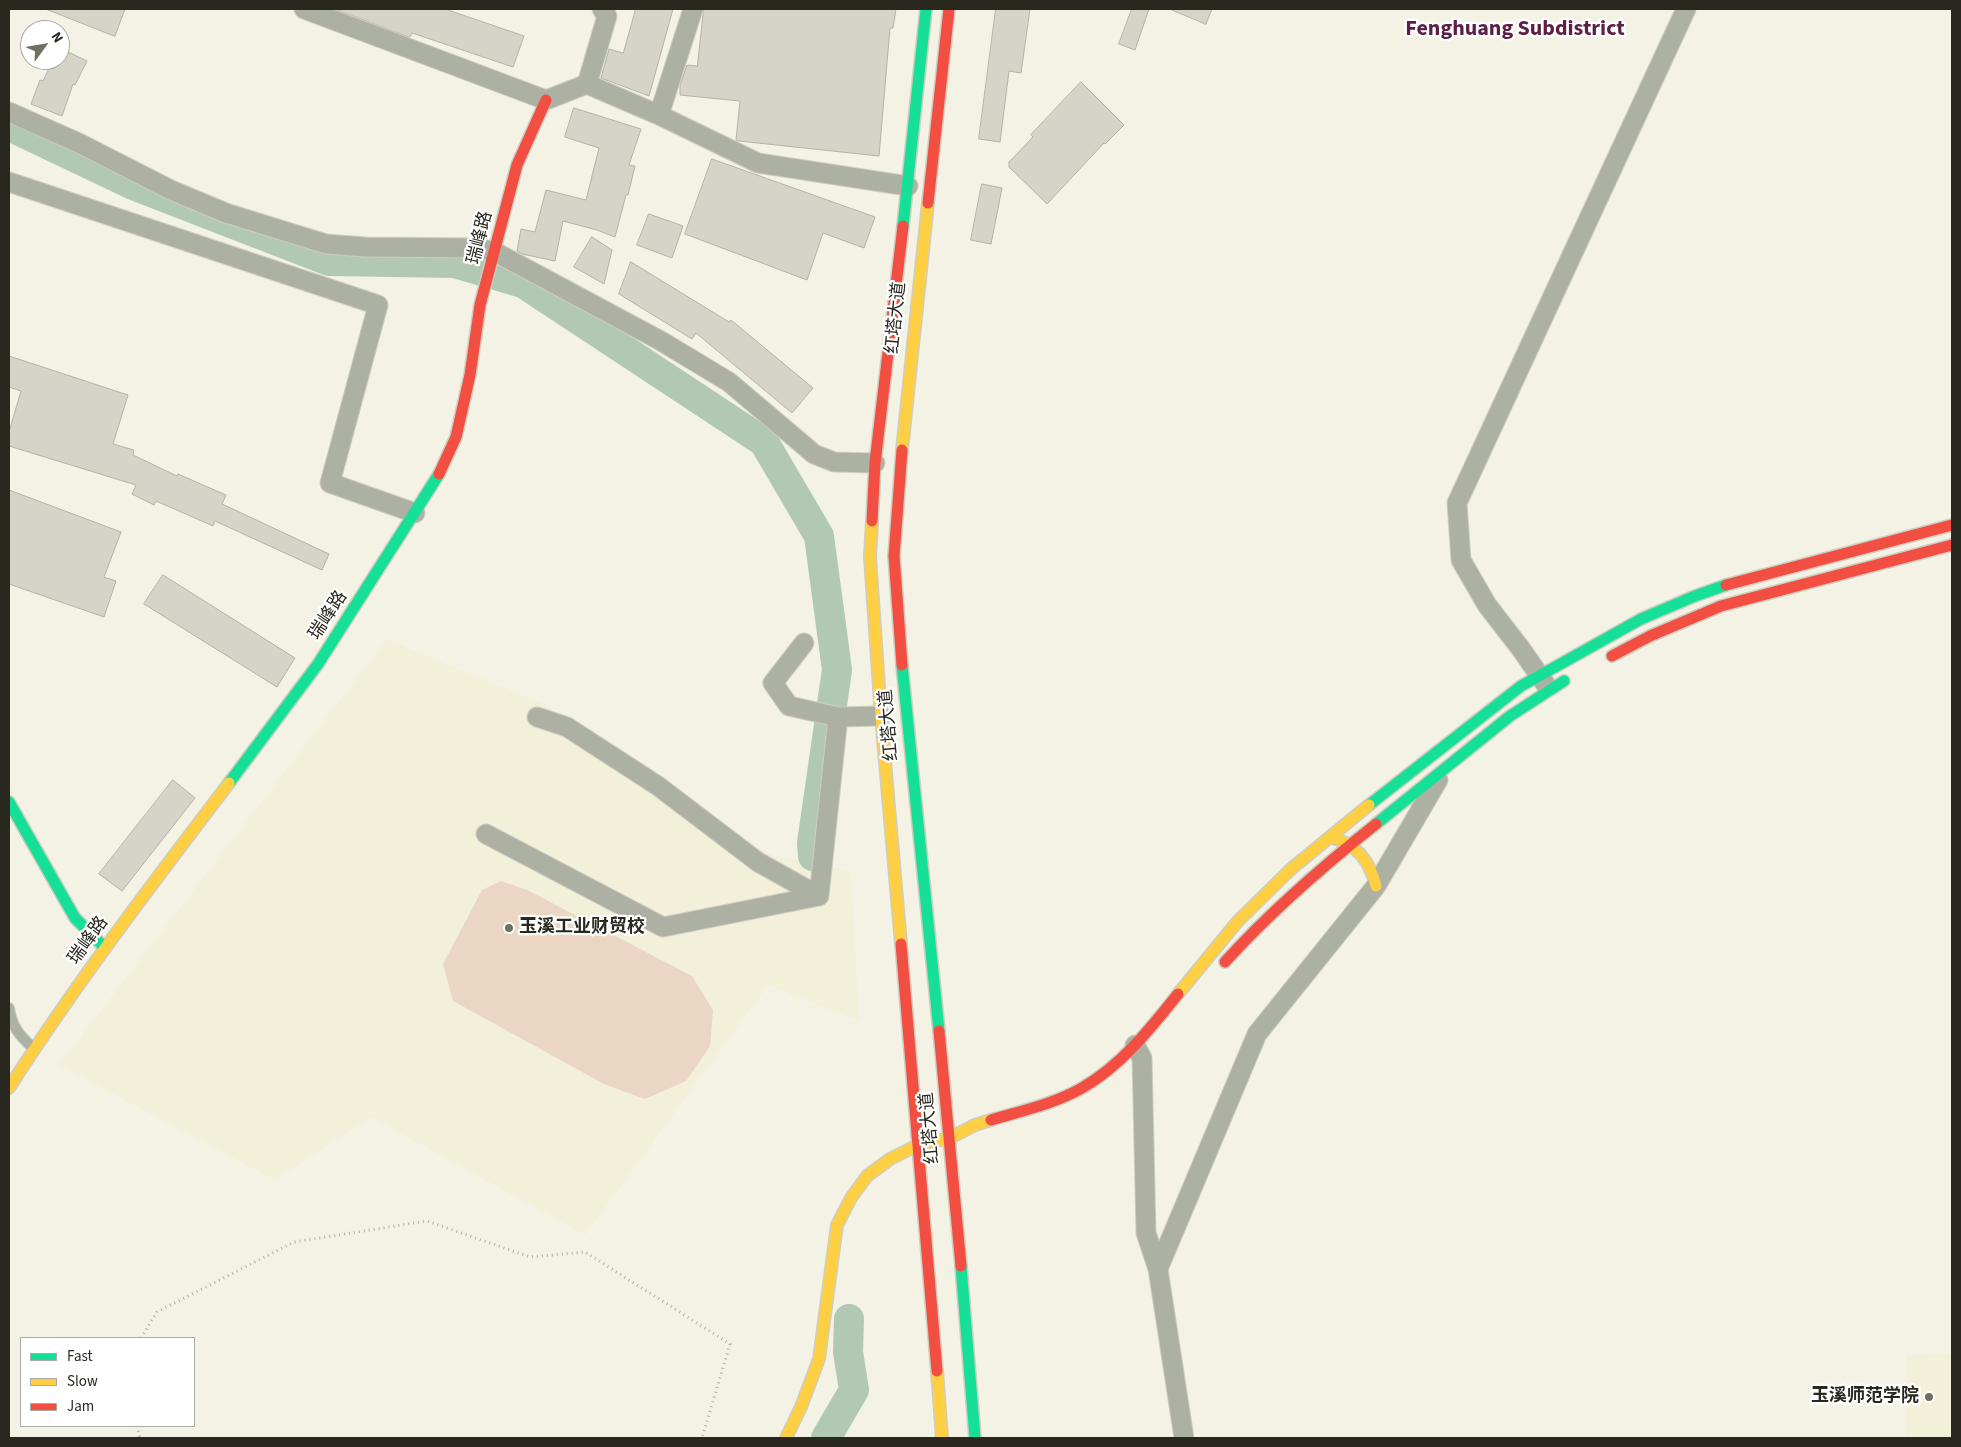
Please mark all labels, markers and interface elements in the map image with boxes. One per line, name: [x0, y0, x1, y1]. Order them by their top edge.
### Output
district label: Fenghuang Subdistrict: [1405, 17, 1625, 43]
north arrow: [20, 20, 70, 70]
text: N: [46, 28, 68, 47]
street label: 瑞峰路: [464, 209, 498, 267]
street label: 红塔大道: [882, 281, 912, 355]
street label: 瑞峰路: [305, 587, 353, 645]
street label: 红塔大道: [876, 688, 904, 762]
street label: 瑞峰路: [64, 913, 114, 969]
place label: 玉溪工业财贸校: [519, 917, 645, 939]
marker: 玉溪工业财贸校: [503, 922, 515, 934]
street label: 红塔大道: [917, 1091, 945, 1165]
legend: [20, 1337, 195, 1427]
text: Fast: [67, 1346, 93, 1367]
text: Slow: [67, 1371, 98, 1392]
place label: 玉溪师范学院: [1811, 1386, 1919, 1408]
marker: 玉溪师范学院: [1923, 1391, 1935, 1403]
text: Jam: [67, 1396, 94, 1417]

